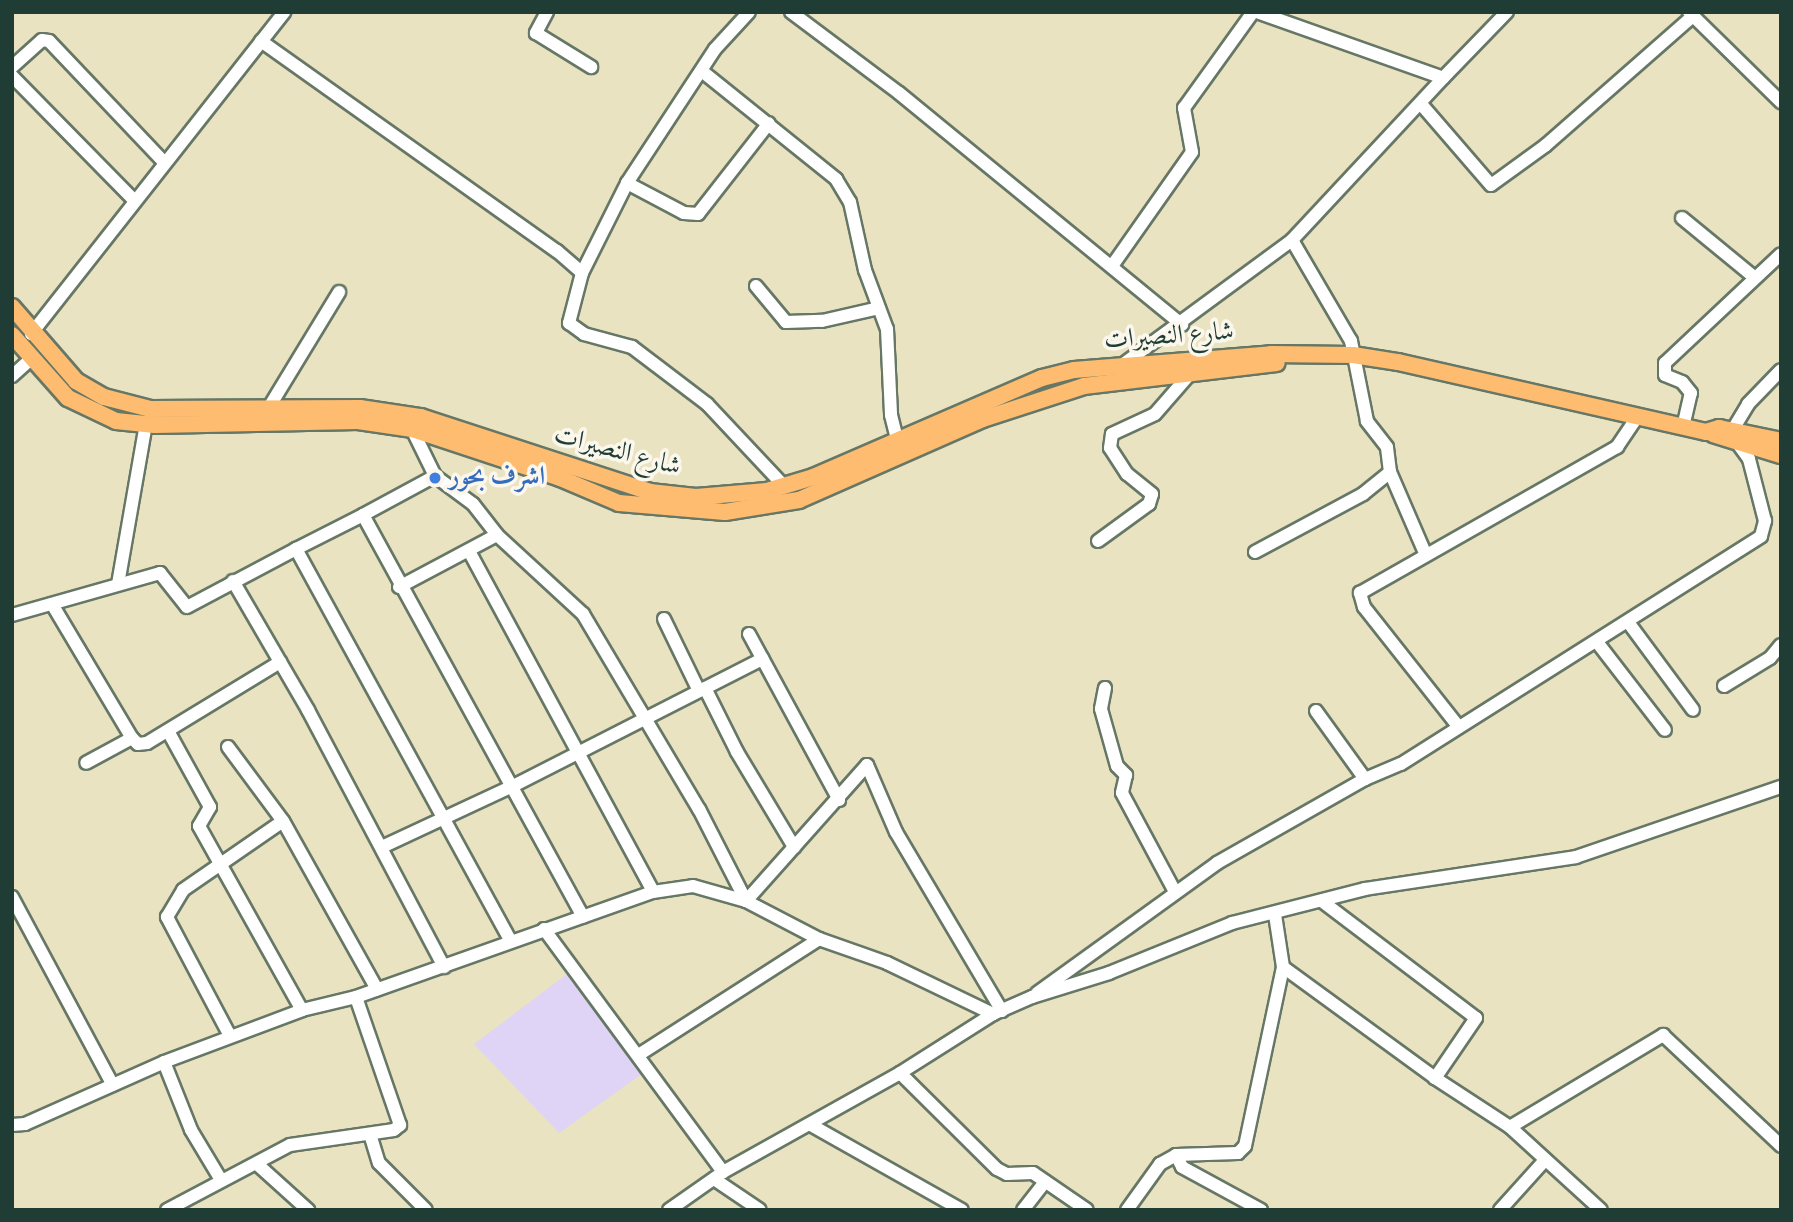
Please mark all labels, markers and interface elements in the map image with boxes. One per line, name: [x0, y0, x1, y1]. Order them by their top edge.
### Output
street label: شارع النصيرات: [1103, 317, 1235, 357]
street label: شارع النصيرات: [550, 420, 684, 484]
place label: اشرف بحور: [449, 462, 545, 494]
marker: اشرف بحور: [427, 470, 443, 486]

